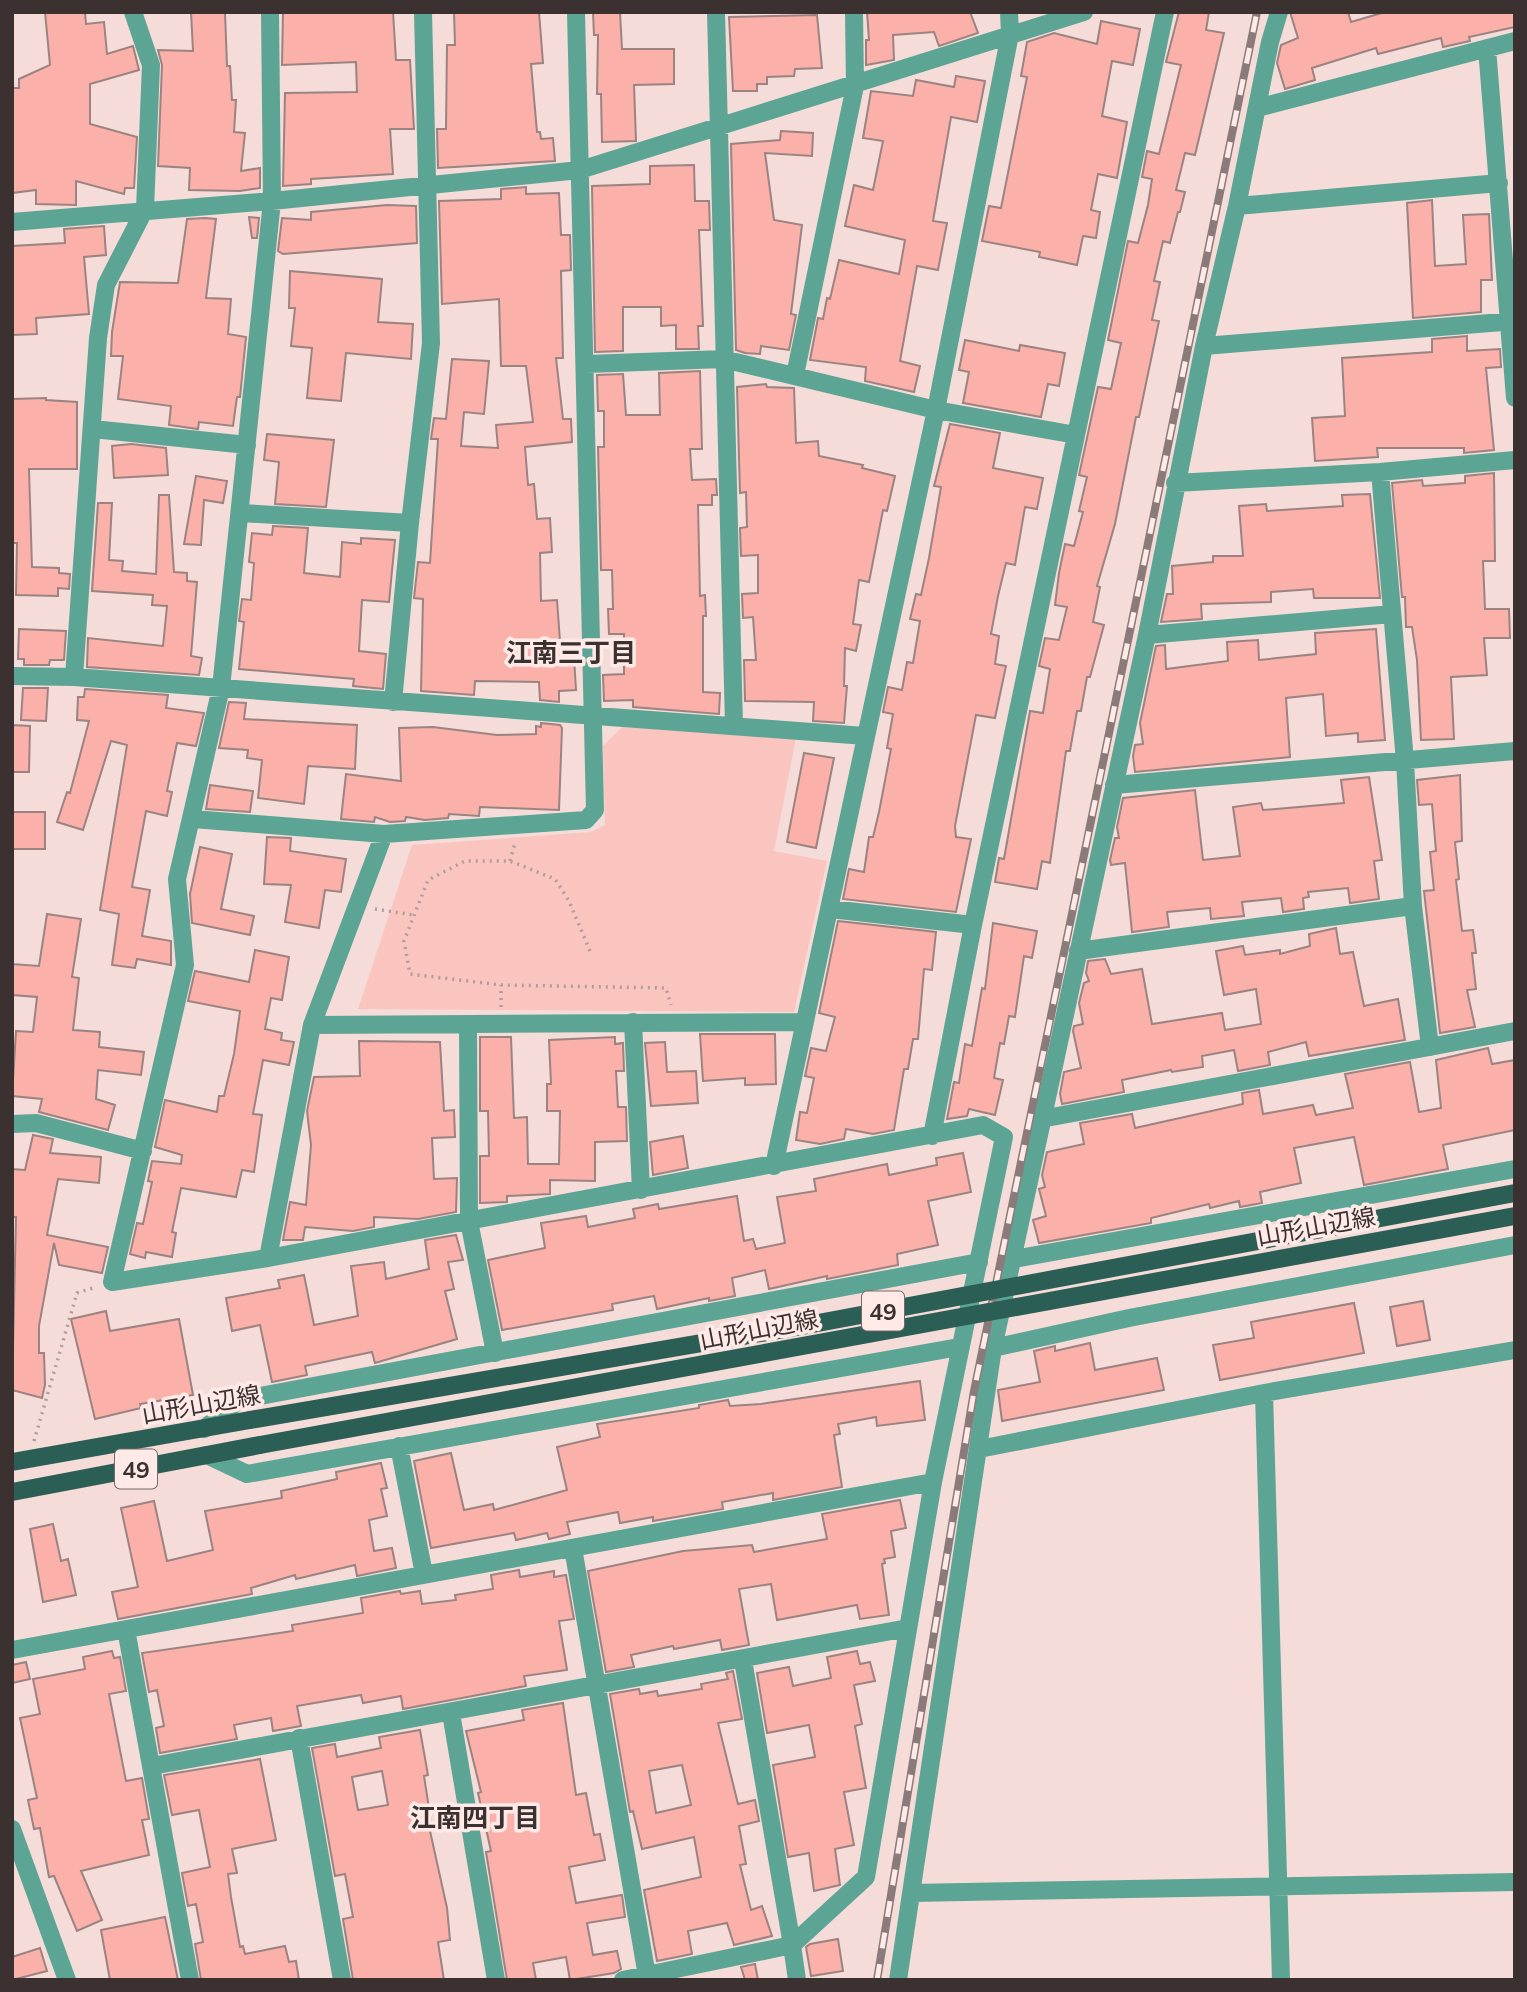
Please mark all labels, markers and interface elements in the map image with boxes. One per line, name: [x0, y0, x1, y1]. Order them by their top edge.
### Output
district label: 江南三丁目: [506, 636, 636, 669]
street label: 山形山辺線: [1254, 1201, 1378, 1251]
road number: 49: [862, 1292, 904, 1330]
street label: 山形山辺線: [697, 1303, 821, 1355]
street label: 山形山辺線: [139, 1379, 263, 1429]
road number: 49: [115, 1450, 157, 1488]
district label: 江南四丁目: [410, 1801, 540, 1834]

